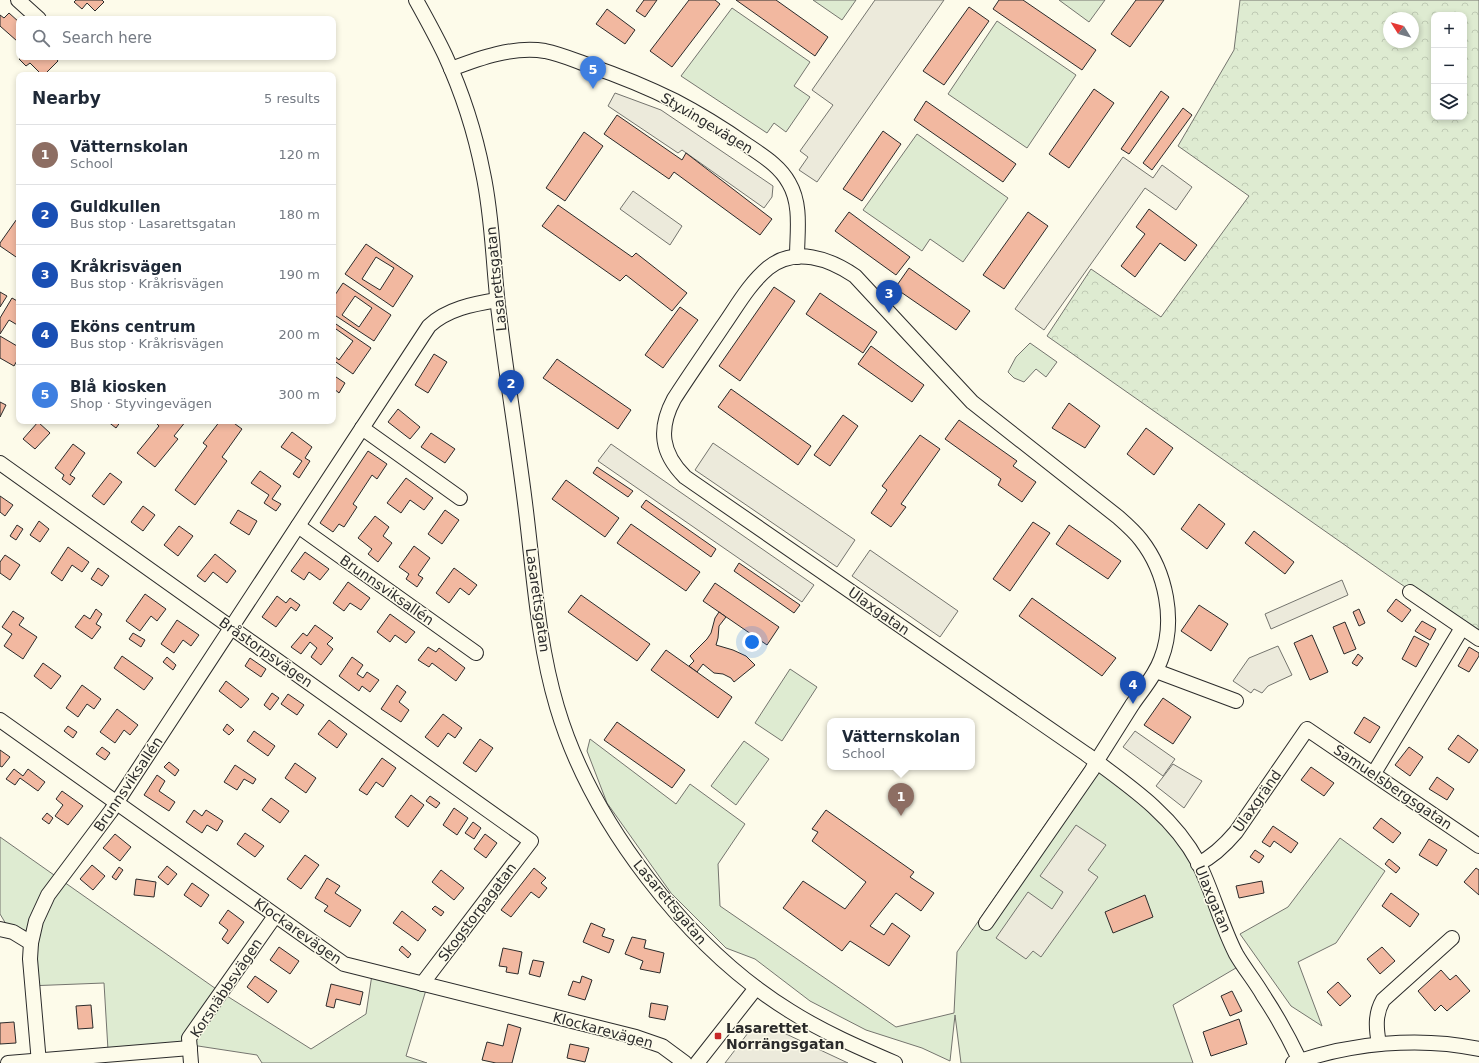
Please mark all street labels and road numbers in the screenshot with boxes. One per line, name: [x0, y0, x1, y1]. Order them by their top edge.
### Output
street label: Styvingevägen: [658, 89, 756, 157]
street label: Lasarettsgatan: [483, 226, 509, 332]
street label: Lasarettsgatan: [523, 547, 553, 653]
street label: Brunnsviksallén: [337, 552, 437, 628]
street label: Ulaxgatan: [845, 584, 913, 638]
street label: Bråstorpsvägen: [216, 614, 316, 690]
street label: Brunnsviksallén: [90, 734, 166, 834]
street label: Samuelsbergsgatan: [1331, 741, 1455, 833]
street label: Ulaxgränd: [1230, 767, 1284, 835]
street label: Lasarettsgatan: [630, 857, 710, 947]
street label: Skogstorpagatan: [435, 860, 519, 964]
street label: Ulaxgatan: [1192, 863, 1234, 935]
street label: Klockarevägen: [251, 895, 345, 967]
street label: Korsnäbbsvägen: [187, 936, 265, 1040]
street label: Klockarevägen: [551, 1009, 655, 1051]

